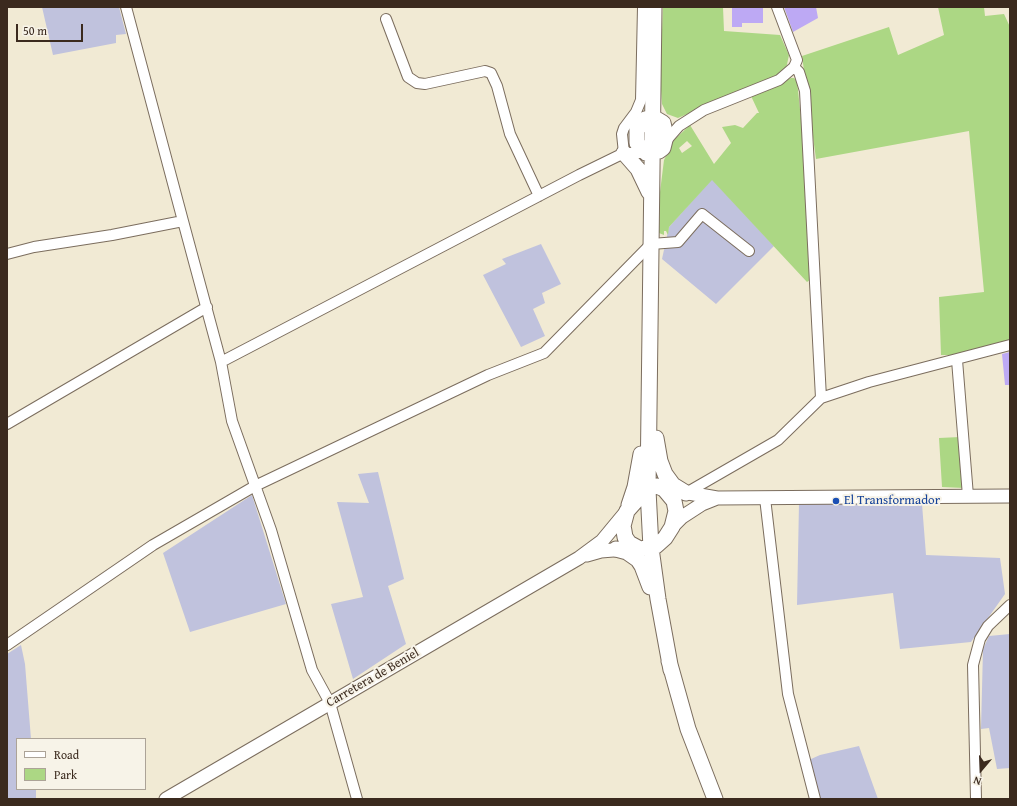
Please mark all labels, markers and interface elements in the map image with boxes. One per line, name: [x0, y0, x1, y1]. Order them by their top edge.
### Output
scale bar: [18, 16, 85, 42]
text: 50 m: [23, 22, 47, 39]
place label: El Transformador: [844, 493, 940, 509]
marker: El Transformador: [831, 496, 841, 506]
street label: Carretera de Beniel: [324, 645, 422, 711]
legend: [16, 738, 146, 790]
text: Road: [54, 746, 79, 763]
north arrow: [961, 750, 1001, 790]
text: Park: [54, 766, 77, 783]
text: N: [971, 773, 983, 790]

